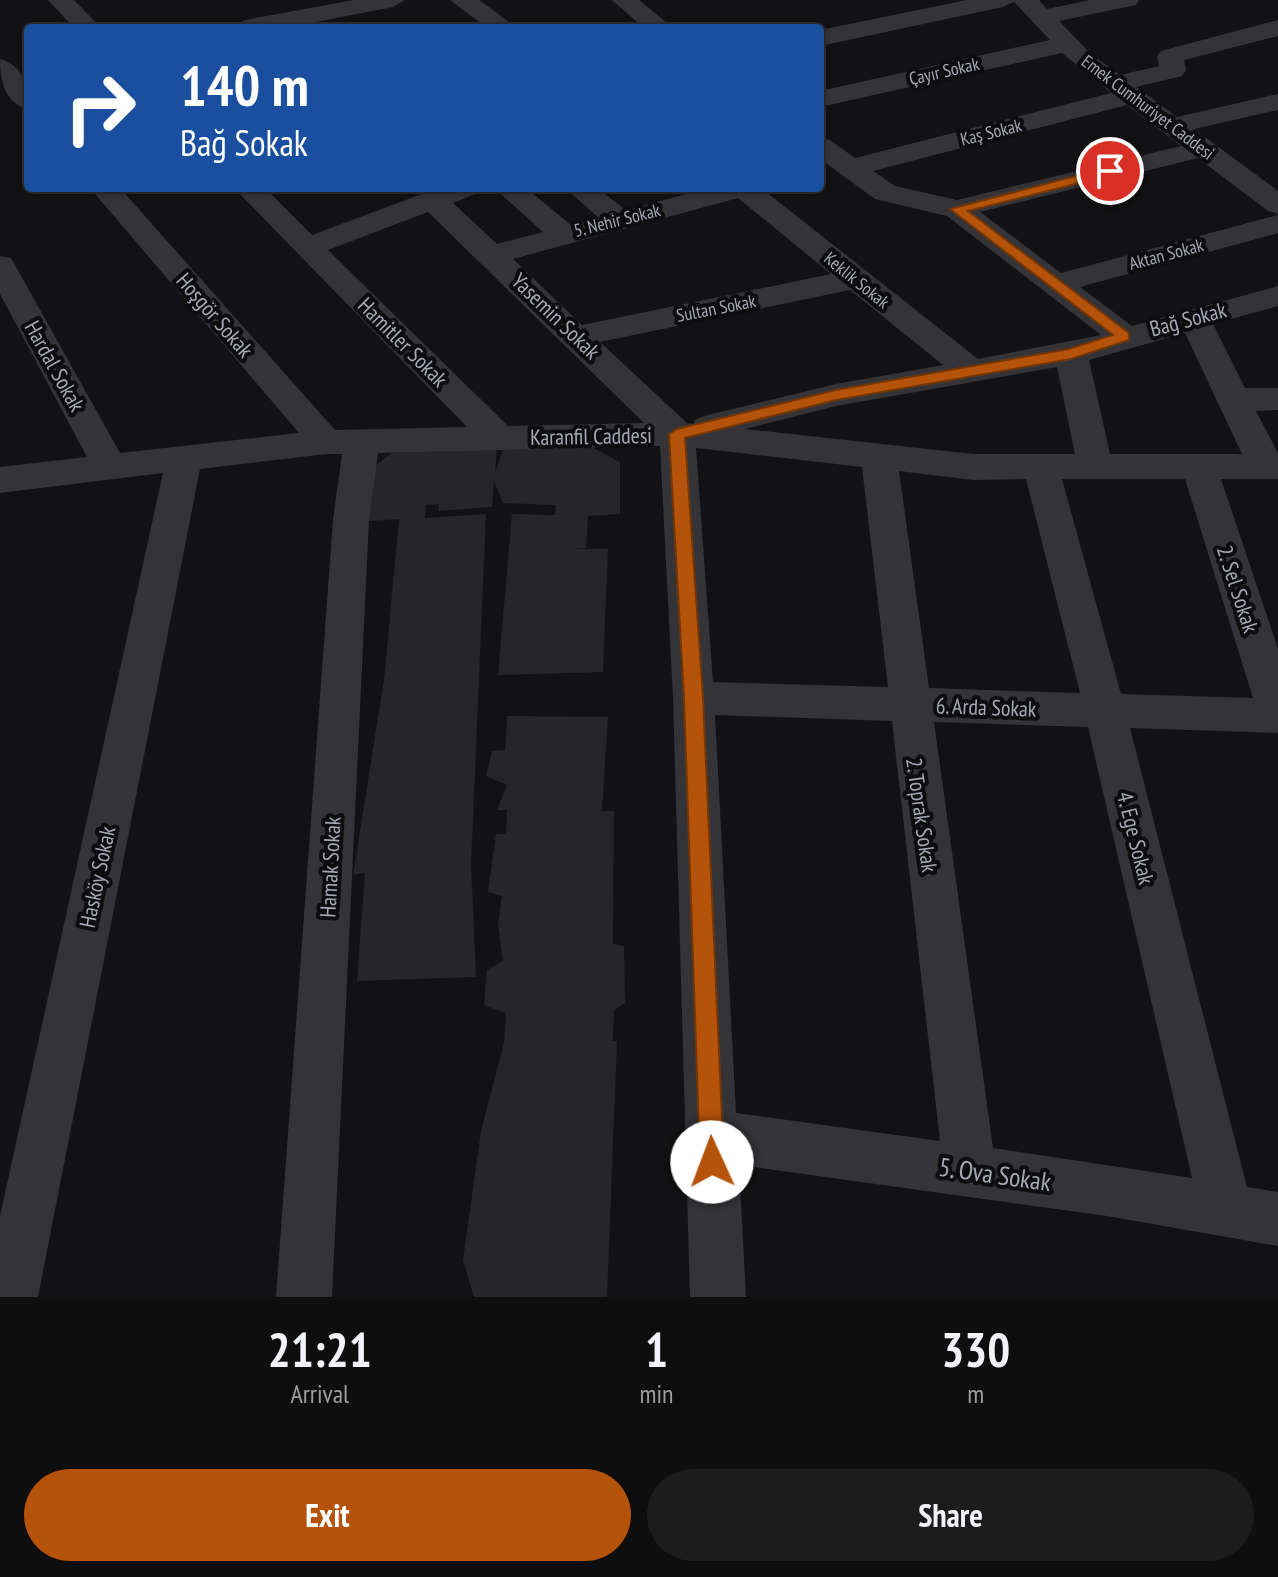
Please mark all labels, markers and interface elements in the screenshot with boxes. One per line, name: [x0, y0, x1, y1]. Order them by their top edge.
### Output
text: 140 m: [180, 49, 309, 121]
street label: Emek Cumhuriyet Caddesi: [1077, 50, 1219, 164]
street label: Çayır Sokak: [907, 52, 981, 90]
icon: right: [48, 56, 152, 160]
street label: Kaş Sokak: [958, 113, 1024, 151]
text: Bağ Sokak: [180, 119, 308, 166]
pin: [1076, 137, 1144, 205]
icon: arrive: [1088, 149, 1132, 193]
street label: 5. Nehir Sokak: [571, 198, 663, 242]
street label: Aktan Sokak: [1126, 233, 1206, 275]
street label: Keklik Sokak: [820, 247, 894, 313]
street label: Hoşgör Sokak: [171, 267, 260, 363]
street label: Yasemin Sokak: [506, 267, 606, 365]
street label: Sultan Sokak: [674, 289, 758, 327]
street label: Hamitler Sokak: [352, 291, 454, 393]
street label: Bağ Sokak: [1147, 295, 1230, 343]
street label: Hardal Sokak: [19, 316, 92, 417]
street label: Karanfil Caddesi: [530, 421, 652, 451]
street label: 2. Sel Sokak: [1211, 542, 1265, 637]
street label: 6. Arda Sokak: [935, 691, 1037, 723]
street label: 2. Toprak Sokak: [900, 756, 944, 875]
street label: 4. Ege Sokak: [1111, 789, 1161, 888]
street label: Hamak Sokak: [313, 815, 347, 918]
street label: Hasköy Sokak: [73, 823, 121, 930]
position arrow: [670, 1120, 754, 1204]
street label: 5. Ova Sokak: [937, 1150, 1053, 1198]
text: 21:21: [268, 1318, 372, 1380]
text: 1: [645, 1318, 668, 1380]
text: 330: [941, 1318, 1010, 1380]
text: Arrival: [290, 1377, 349, 1410]
text: min: [639, 1377, 673, 1410]
text: m: [967, 1377, 984, 1410]
button: Exit: [24, 1469, 631, 1561]
button: Share: [647, 1469, 1254, 1561]

